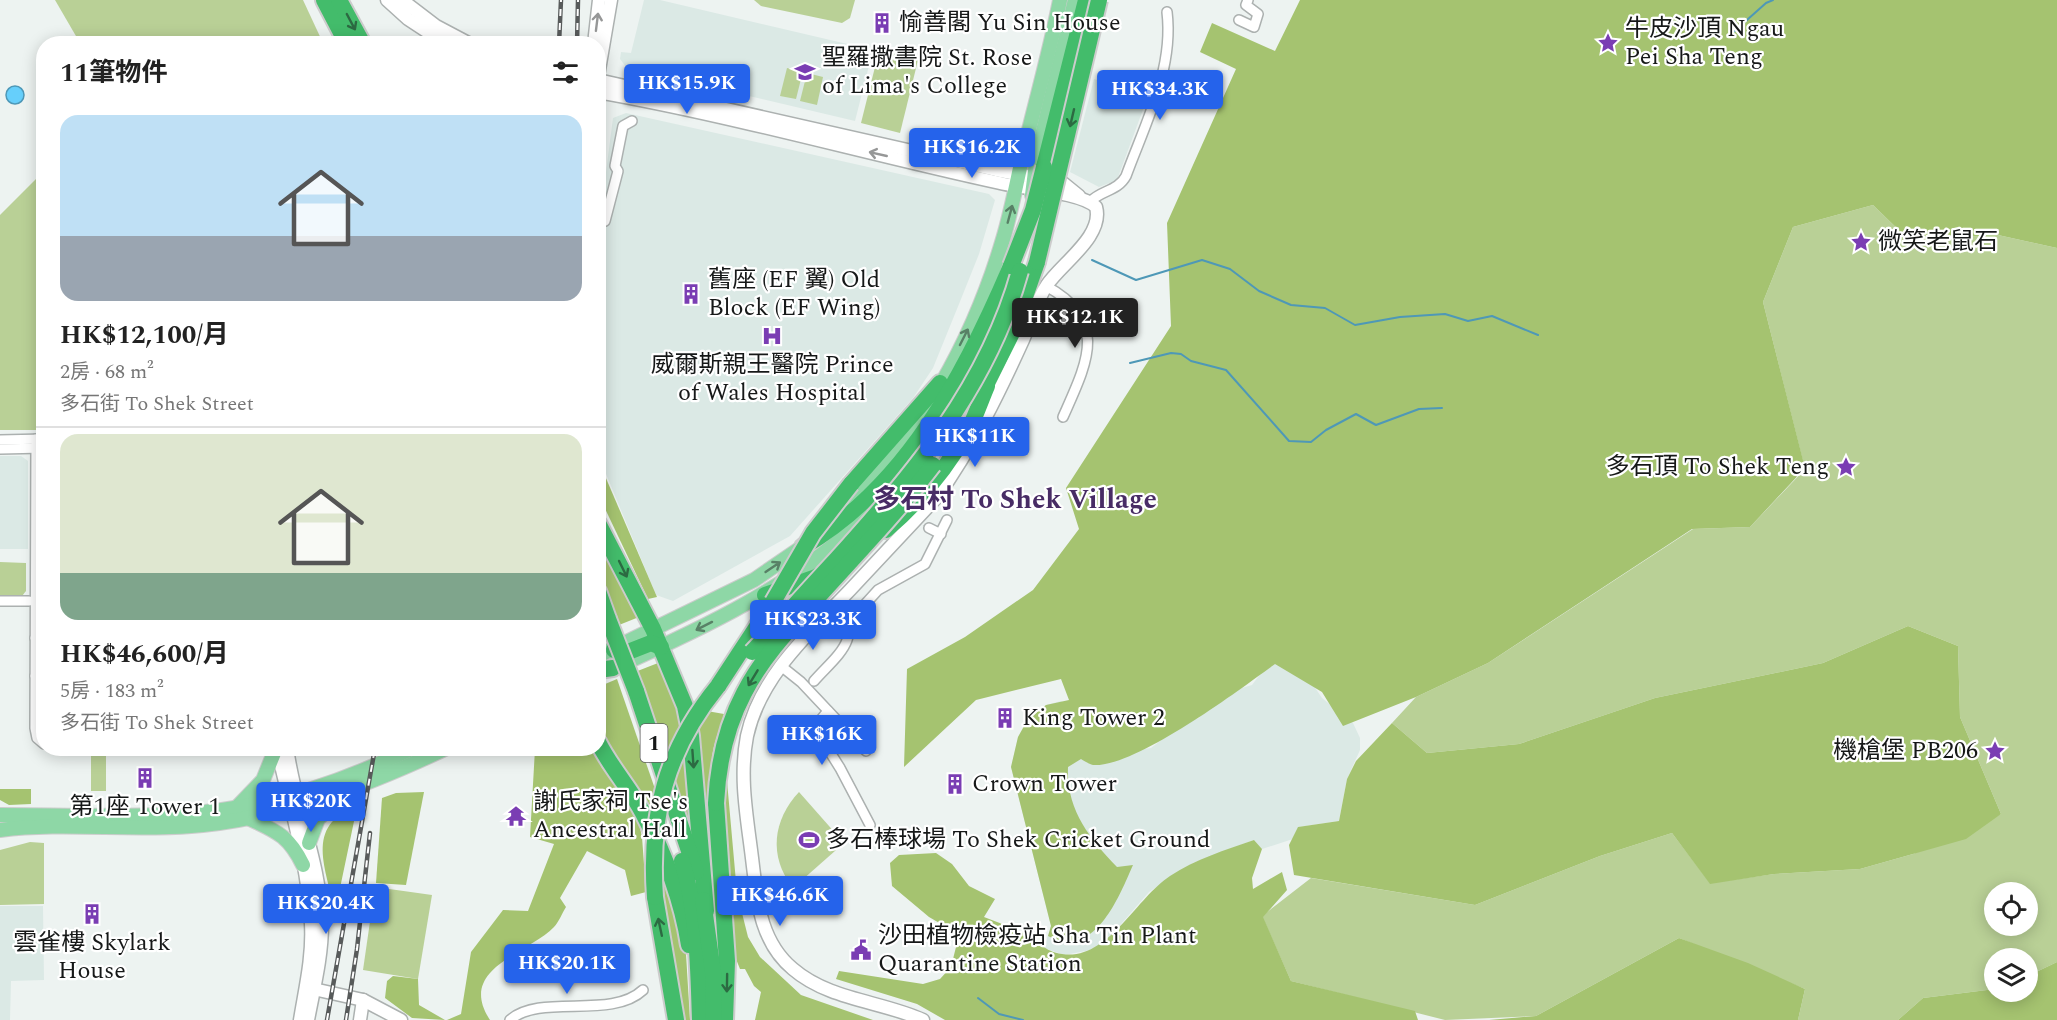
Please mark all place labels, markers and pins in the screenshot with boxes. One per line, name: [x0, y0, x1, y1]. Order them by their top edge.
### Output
place label: 愉善閣 Yu Sin House: [899, 5, 1121, 41]
building icon: 愉善閣 Yu Sin House: [870, 11, 894, 35]
place label: 牛皮沙頂 Ngau Pei Sha Teng: [1625, 11, 1784, 75]
place icon: 牛皮沙頂 Ngau Pei Sha Teng: [1596, 31, 1620, 55]
place label: 聖羅撒書院 St. Rose of Lima's College: [822, 40, 1032, 104]
school or university icon: 聖羅撒書院 St. Rose of Lima's College: [793, 60, 817, 84]
pin: HK$15.9K: [625, 64, 749, 115]
pin: HK$34.3K: [1098, 70, 1222, 121]
pin: HK$16.2K: [910, 128, 1034, 179]
place label: 微笑老鼠石: [1878, 224, 1998, 260]
place icon: 微笑老鼠石: [1849, 230, 1873, 254]
place label: 舊座 (EF 翼) Old Block (EF Wing): [708, 262, 881, 326]
building icon: 舊座 (EF 翼) Old Block (EF Wing): [679, 282, 703, 306]
pin: HK$12.1K: [1013, 298, 1137, 349]
hospital icon: 威爾斯親王醫院 Prince of Wales Hospital: [760, 324, 784, 348]
place label: 威爾斯親王醫院 Prince of Wales Hospital: [650, 347, 894, 411]
pin: HK$11K: [926, 417, 1024, 468]
place label: 多石頂 To Shek Teng: [1606, 449, 1829, 485]
place icon: 多石頂 To Shek Teng: [1834, 455, 1858, 479]
pin: HK$23.3K: [751, 600, 875, 651]
place label: King Tower 2: [1022, 700, 1165, 736]
building icon: King Tower 2: [993, 706, 1017, 730]
pin: HK$16K: [773, 715, 871, 766]
place label: 機槍堡 PB206: [1833, 733, 1978, 769]
place icon: 機槍堡 PB206: [1983, 739, 2007, 763]
building icon: 第1座 Tower 1: [133, 766, 157, 790]
place label: Crown Tower: [972, 766, 1117, 802]
building icon: Crown Tower: [943, 772, 967, 796]
pin: HK$20K: [262, 782, 360, 833]
place label: 謝氏家祠 Tse's Ancestral Hall: [533, 784, 688, 848]
place label: 第1座 Tower 1: [69, 789, 221, 825]
temple icon: 謝氏家祠 Tse's Ancestral Hall: [504, 804, 528, 828]
place label: 多石棒球場 To Shek Cricket Ground: [826, 822, 1210, 858]
sports icon: 多石棒球場 To Shek Cricket Ground: [797, 828, 821, 852]
pin: HK$46.6K: [718, 876, 842, 927]
pin: HK$20.4K: [264, 884, 388, 935]
building icon: 雲雀樓 Skylark House: [80, 902, 104, 926]
place label: 沙田植物檢疫站 Sha Tin Plant Quarantine Station: [878, 918, 1197, 982]
place label: 雲雀樓 Skylark House: [13, 925, 171, 989]
public building icon: 沙田植物檢疫站 Sha Tin Plant Quarantine Station: [849, 938, 873, 962]
pin: HK$20.1K: [505, 944, 629, 995]

